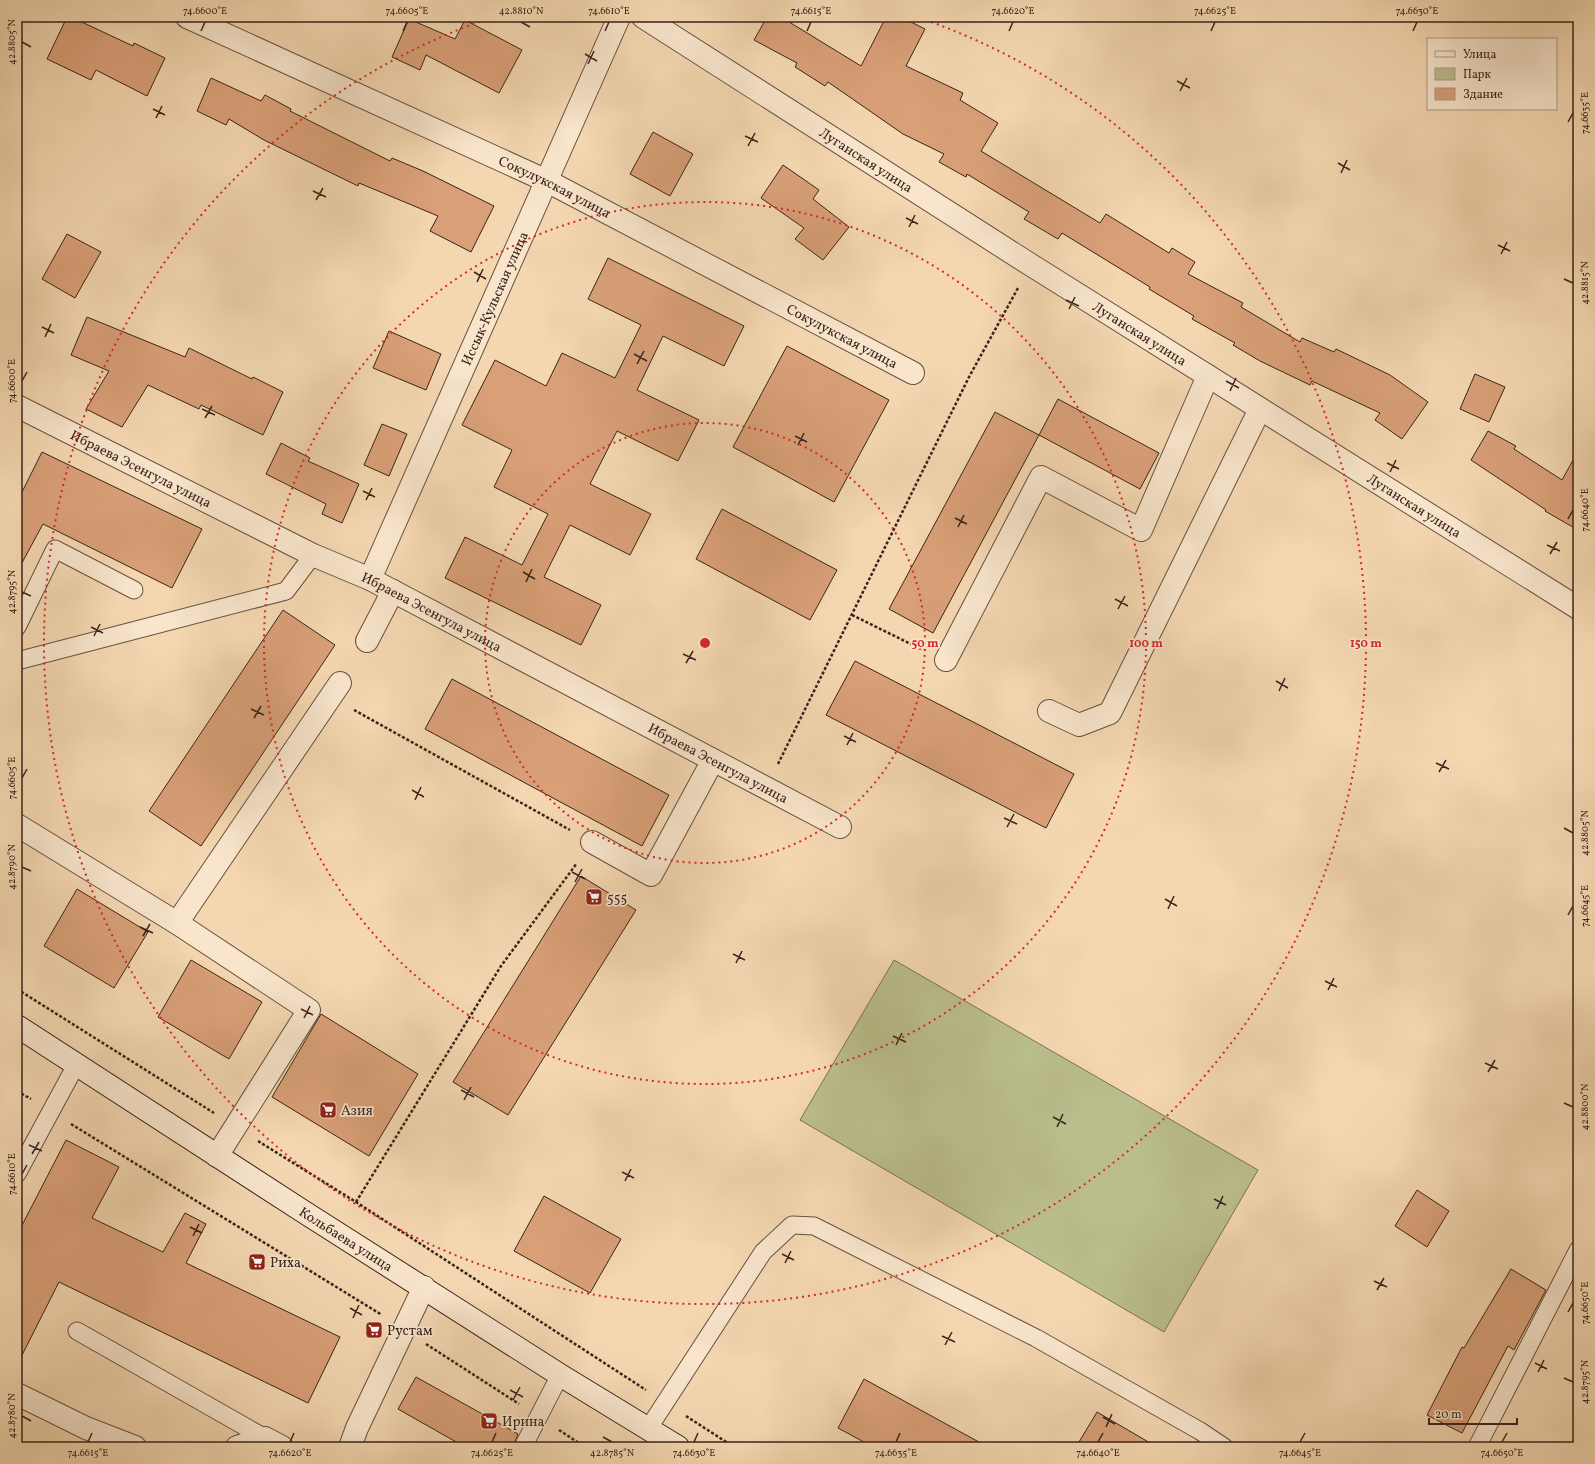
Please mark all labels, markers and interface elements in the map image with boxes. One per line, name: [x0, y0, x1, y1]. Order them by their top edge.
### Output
text: 74.6600°E: [183, 4, 227, 18]
text: 74.6605°E: [386, 4, 428, 18]
text: 42.8810°N: [499, 4, 544, 18]
text: 74.6610°E: [588, 4, 630, 18]
text: 74.6615°E: [791, 4, 831, 18]
text: 74.6620°E: [991, 4, 1035, 18]
text: 74.6625°E: [1194, 4, 1236, 18]
text: 74.6630°E: [1396, 4, 1438, 18]
text: 42.8805°N: [5, 19, 19, 65]
legend: [1427, 38, 1557, 110]
text: Улица: [1463, 47, 1496, 63]
text: Парк: [1463, 67, 1491, 83]
text: Здание: [1463, 87, 1503, 103]
text: 74.6635°E: [1578, 92, 1592, 134]
street label: Луганская улица: [815, 124, 916, 198]
street label: Сокулукская улица: [495, 152, 613, 224]
street label: Иссык-Кульская улица: [458, 229, 534, 369]
text: 42.8815°N: [1578, 261, 1592, 305]
street label: Луганская улица: [1088, 298, 1190, 371]
street label: Сокулукская улица: [783, 300, 900, 374]
text: 74.6600°E: [5, 359, 19, 403]
street label: Ибраева Эсенгула улица: [67, 426, 214, 513]
street label: Луганская улица: [1363, 470, 1464, 543]
text: 74.6640°E: [1578, 488, 1592, 532]
street label: Ибраева Эсенгула улица: [358, 568, 504, 658]
text: 42.8795°N: [5, 569, 19, 614]
centre of rings: [698, 636, 712, 650]
text: 50 m: [911, 636, 939, 652]
text: 100 m: [1129, 636, 1163, 652]
text: 150 m: [1350, 636, 1382, 652]
street label: Ибраева Эсенгула улица: [644, 719, 791, 809]
text: 74.6605°E: [5, 757, 19, 799]
text: 42.8805°N: [1578, 810, 1592, 856]
text: 42.8790°N: [5, 843, 19, 890]
text: 74.6645°E: [1578, 885, 1592, 927]
supermarket icon: 555: [584, 887, 604, 907]
place label: 555: [607, 889, 627, 908]
text: 42.8800°N: [1578, 1083, 1592, 1131]
supermarket icon: Азия: [318, 1100, 338, 1120]
place label: Азия: [341, 1102, 373, 1121]
text: 74.6610°E: [5, 1153, 19, 1195]
street label: Кольбаева улица: [295, 1203, 396, 1277]
supermarket icon: Риха: [247, 1252, 267, 1272]
place label: Риха: [270, 1254, 301, 1273]
text: 74.6650°E: [1578, 1282, 1592, 1324]
supermarket icon: Рустам: [364, 1320, 384, 1340]
place label: Рустам: [387, 1322, 433, 1341]
text: 42.8795°N: [1578, 1359, 1592, 1404]
text: 42.8780°N: [5, 1393, 19, 1439]
scale bar: [1429, 1400, 1517, 1426]
text: 20 m: [1435, 1407, 1462, 1423]
supermarket icon: Ирина: [479, 1411, 499, 1431]
place label: Ирина: [502, 1413, 545, 1432]
text: 74.6615°E: [68, 1446, 108, 1460]
text: 74.6620°E: [268, 1446, 312, 1460]
text: 74.6625°E: [471, 1446, 513, 1460]
text: 42.8785°N: [590, 1446, 635, 1460]
text: 74.6630°E: [673, 1446, 715, 1460]
text: 74.6635°E: [875, 1446, 917, 1460]
text: 74.6640°E: [1076, 1446, 1120, 1460]
text: 74.6645°E: [1279, 1446, 1321, 1460]
text: 74.6650°E: [1481, 1446, 1523, 1460]

